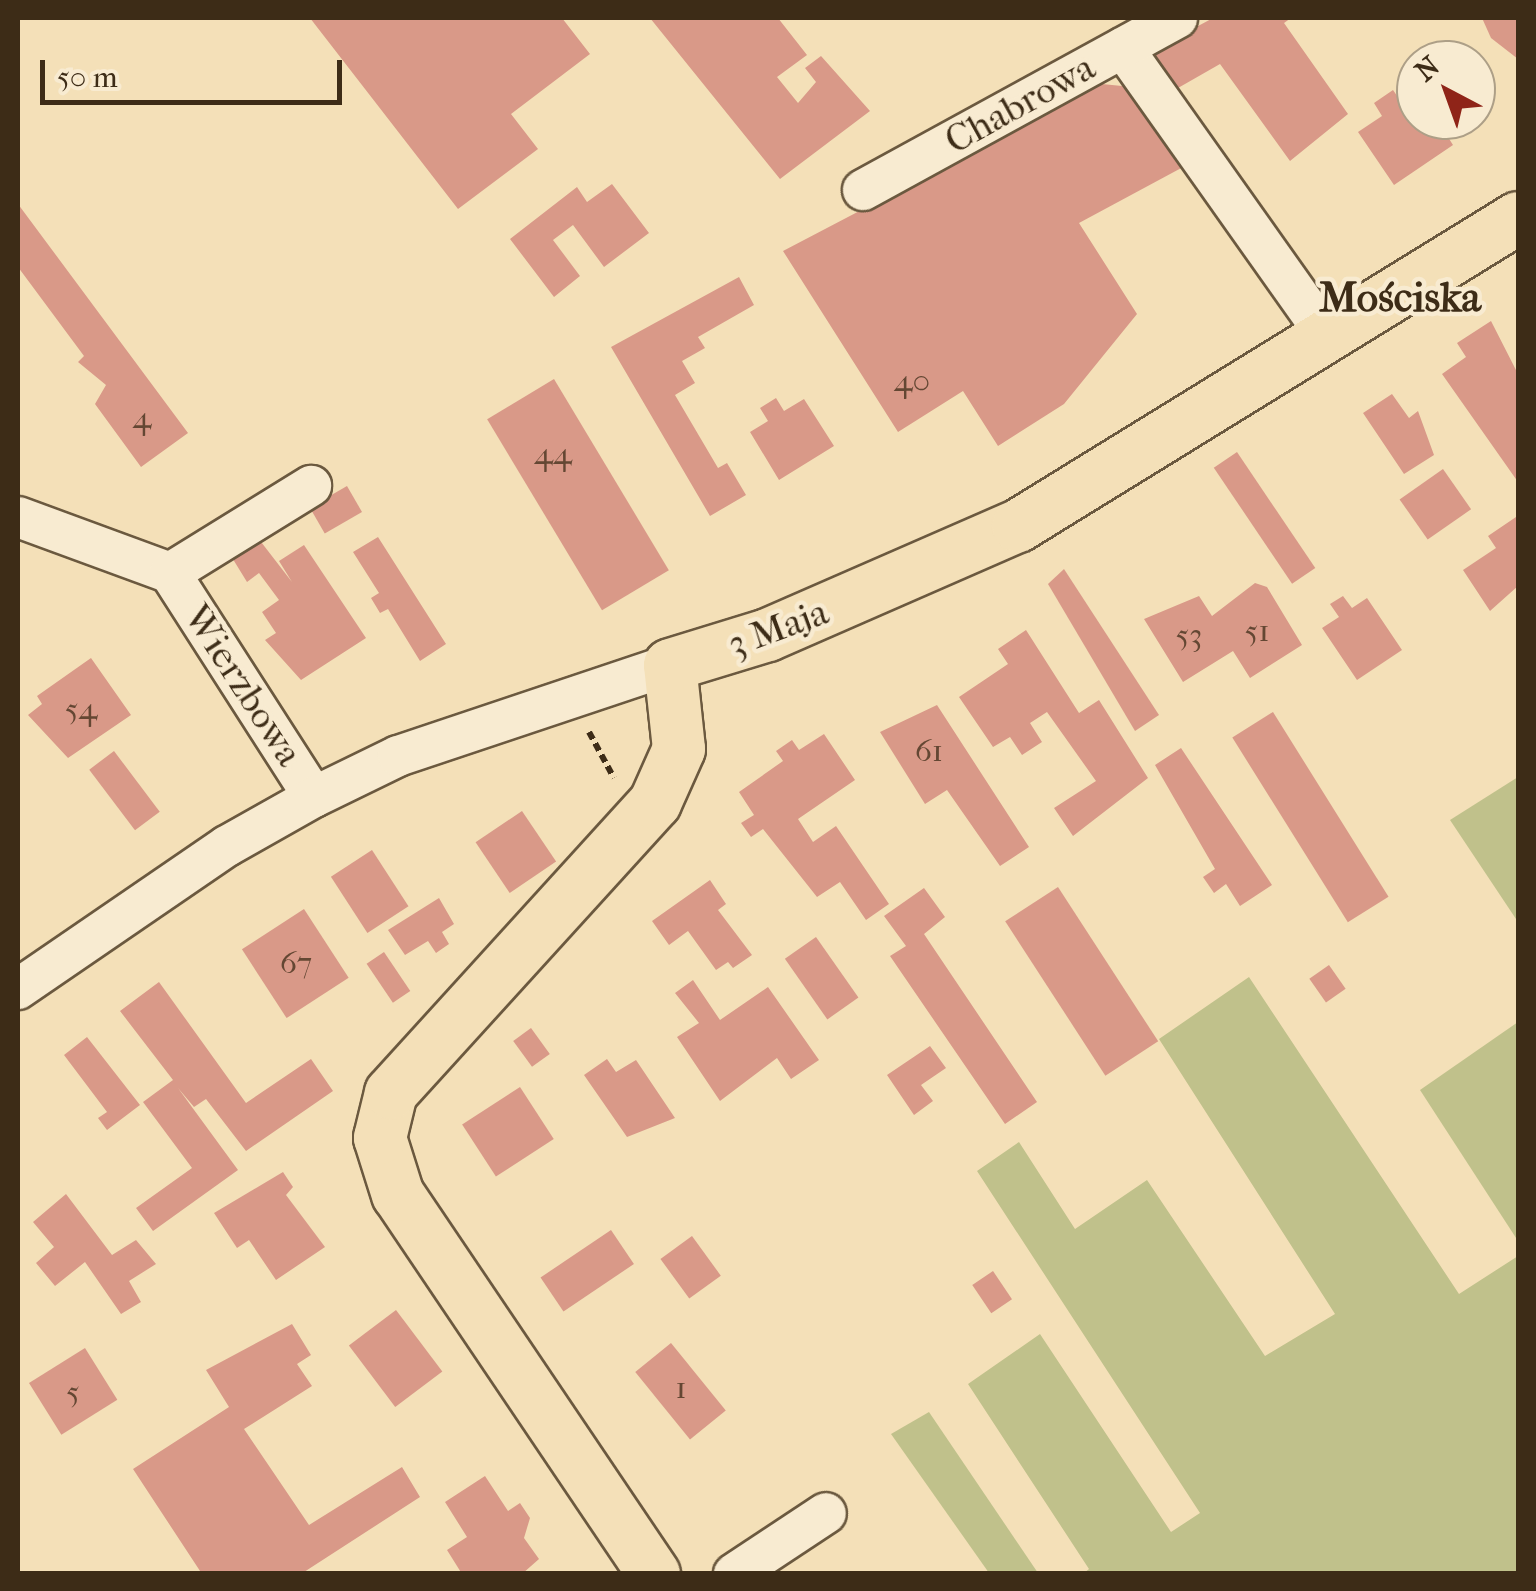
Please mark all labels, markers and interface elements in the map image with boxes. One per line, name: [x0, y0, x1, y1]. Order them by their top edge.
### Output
scale bar: [45, 40, 348, 102]
north arrow: [1396, 40, 1496, 140]
street label: Chabrowa: [937, 44, 1103, 164]
text: N: [1408, 49, 1446, 88]
text: 50 m: [57, 60, 118, 95]
district label: Mościska: [1319, 273, 1481, 323]
house number: 40: [894, 362, 930, 400]
house number: 4: [133, 399, 151, 437]
house number: 44: [534, 435, 572, 473]
street label: 3 Maja: [722, 589, 834, 667]
street label: Wierzbowa: [174, 596, 312, 774]
house number: 51: [1244, 612, 1270, 650]
house number: 53: [1176, 616, 1202, 654]
house number: 54: [65, 690, 97, 728]
house number: 61: [915, 732, 943, 770]
house number: 67: [280, 944, 312, 982]
house number: 1: [675, 1369, 687, 1407]
house number: 5: [66, 1373, 80, 1411]

